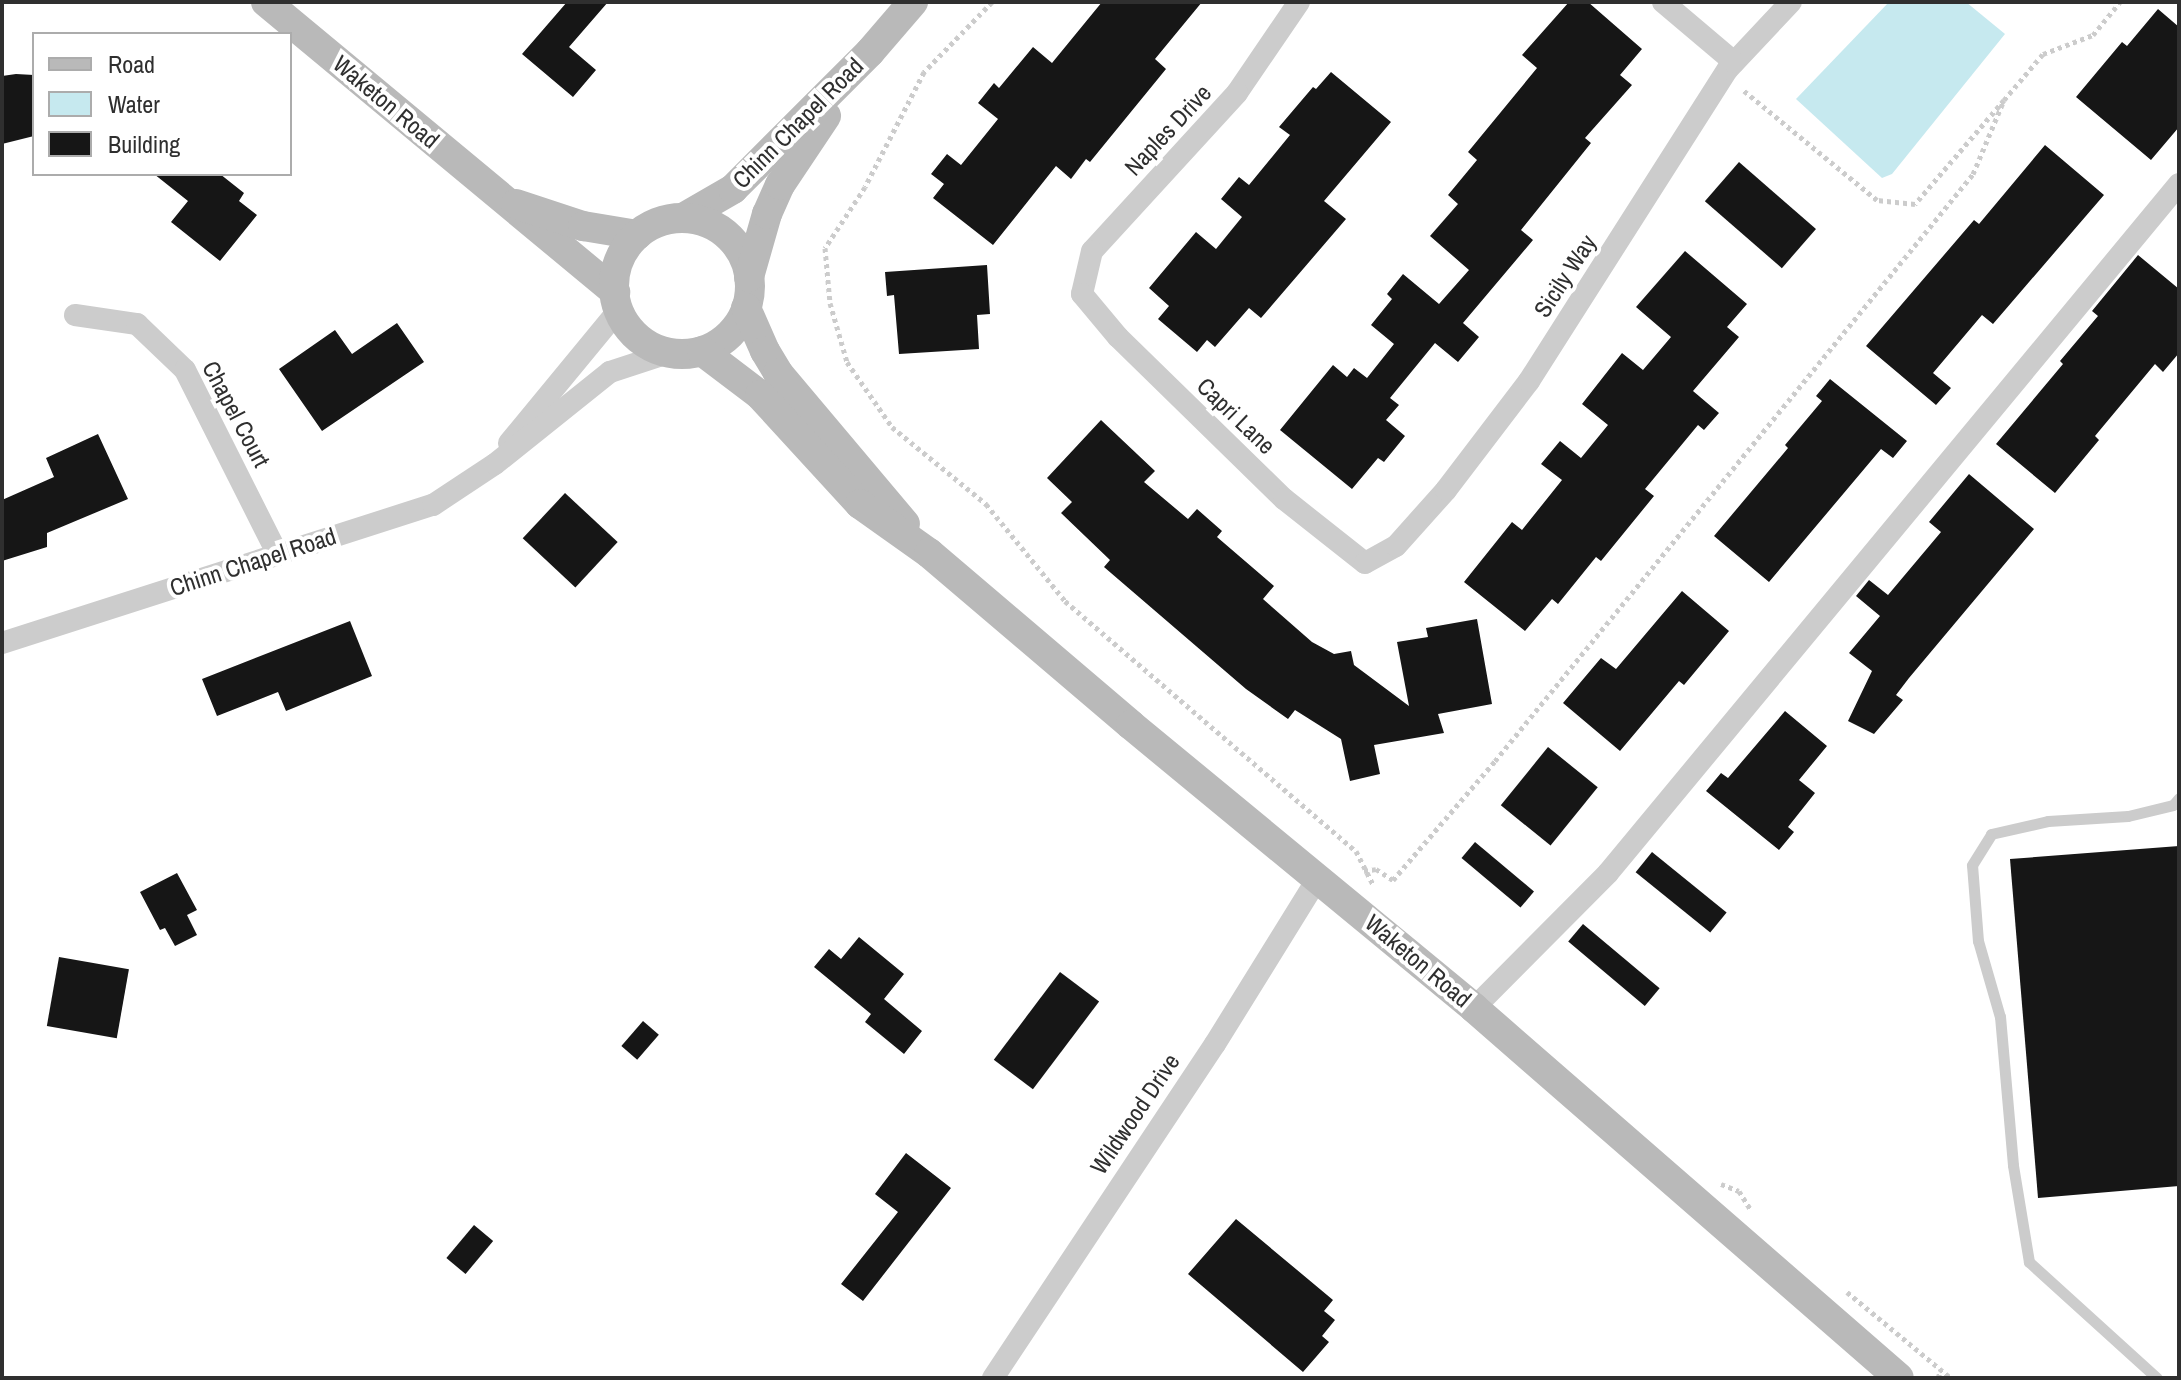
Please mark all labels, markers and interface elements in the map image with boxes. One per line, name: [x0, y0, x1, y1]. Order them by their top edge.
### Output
legend: [32, 32, 292, 176]
text: Road: [108, 48, 155, 80]
street label: Waketon Road: [327, 49, 445, 155]
street label: Chinn Chapel Road: [727, 52, 869, 194]
street label: Naples Drive: [1119, 79, 1217, 181]
text: Water: [108, 88, 160, 120]
text: Building: [108, 128, 180, 160]
street label: Sicily Way: [1528, 229, 1602, 323]
street label: Chapel Court: [196, 356, 276, 472]
street label: Capri Lane: [1191, 372, 1281, 460]
street label: Chinn Chapel Road: [166, 522, 340, 602]
street label: Waketon Road: [1359, 908, 1477, 1014]
street label: Wildwood Drive: [1084, 1048, 1186, 1180]

